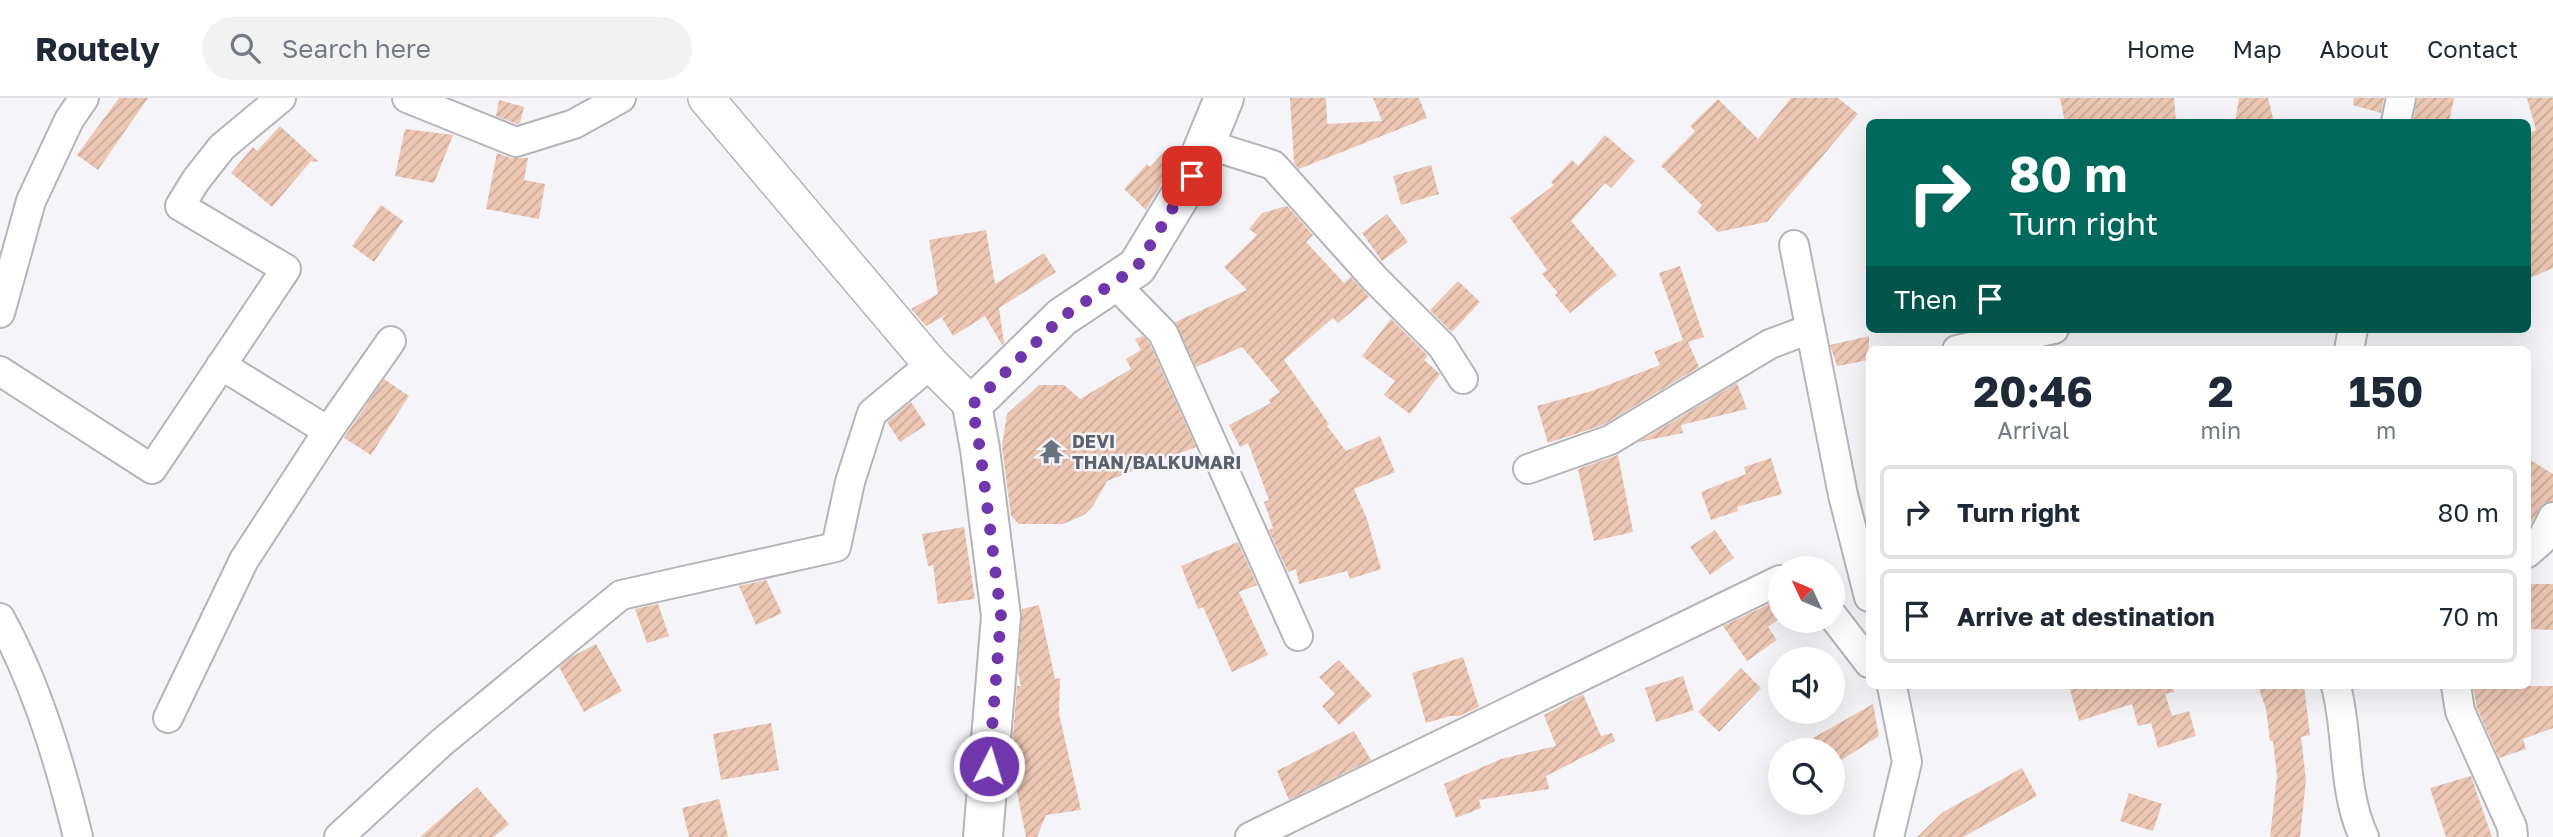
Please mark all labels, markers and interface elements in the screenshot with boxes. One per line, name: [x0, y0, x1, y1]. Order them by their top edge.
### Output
search box: [202, 17, 692, 80]
text: Routely: [35, 29, 160, 68]
icon: search: [226, 29, 264, 67]
text: Search here: [282, 33, 431, 64]
text: Home: [2127, 34, 2195, 63]
text: Map: [2233, 34, 2282, 63]
text: About: [2320, 34, 2389, 63]
text: Contact: [2427, 34, 2518, 63]
text: 80 m: [2009, 144, 2127, 203]
pin: [1162, 146, 1222, 206]
icon: right: [1894, 147, 1985, 238]
icon: arrive: [1173, 157, 1211, 195]
text: Turn right: [2009, 204, 2158, 242]
icon: arrive: [1971, 280, 2009, 318]
text: Then: [1894, 284, 1957, 315]
text: 20:46: [1974, 366, 2093, 416]
text: 2: [2208, 366, 2234, 416]
text: 150: [2349, 366, 2423, 416]
text: Arrival: [1997, 416, 2069, 444]
text: min: [2201, 416, 2241, 444]
text: m: [2376, 416, 2396, 444]
place label: DEVI THAN/BALKUMARI: [1072, 430, 1241, 473]
temple icon: DEVI THAN/BALKUMARI: [1038, 437, 1066, 465]
icon: right: [1898, 493, 1936, 531]
text: Turn right: [1957, 497, 2080, 528]
text: 80 m: [2438, 497, 2499, 528]
north arrow: [1768, 556, 1844, 634]
map controls: [1768, 556, 1845, 815]
icon: arrive: [1898, 597, 1936, 635]
text: Arrive at destination: [1957, 601, 2215, 632]
text: 70 m: [2440, 601, 2499, 632]
button: sound: [1768, 647, 1845, 724]
position arrow: [952, 729, 1026, 803]
button: search: [1768, 738, 1845, 815]

